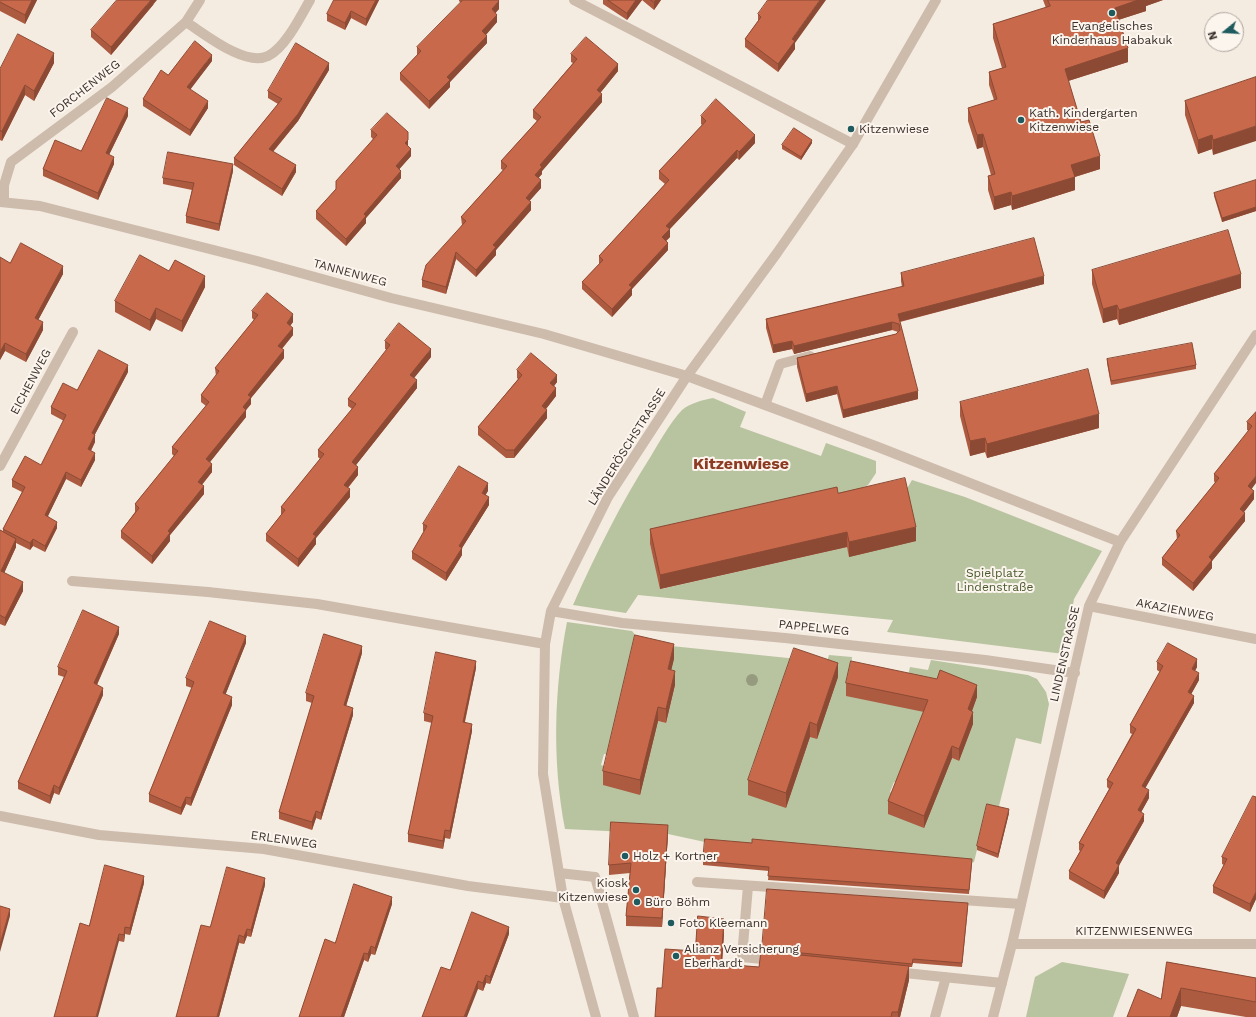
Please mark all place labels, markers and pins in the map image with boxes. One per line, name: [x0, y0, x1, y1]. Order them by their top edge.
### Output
marker: Evangelisches Kinderhaus Habakuk: [1107, 8, 1117, 18]
place label: Evangelisches Kinderhaus Habakuk: [1052, 19, 1172, 47]
place label: Kath. Kindergarten Kitzenwiese: [1029, 106, 1138, 134]
marker: Kath. Kindergarten Kitzenwiese: [1016, 115, 1026, 125]
place label: Kitzenwiese: [859, 122, 929, 136]
marker: Kitzenwiese: [846, 124, 856, 134]
place label: Holz + Kortner: [633, 849, 718, 863]
marker: Holz + Kortner: [620, 851, 630, 861]
place label: Kiosk Kitzenwiese: [558, 876, 628, 904]
marker: Kiosk Kitzenwiese: [631, 885, 641, 895]
place label: Büro Böhm: [645, 895, 710, 909]
marker: Büro Böhm: [632, 897, 642, 907]
place label: Foto Kleemann: [679, 916, 768, 930]
marker: Foto Kleemann: [666, 918, 676, 928]
place label: Alianz Versicherung Eberhardt: [684, 942, 799, 970]
marker: Alianz Versicherung Eberhardt: [671, 951, 681, 961]

